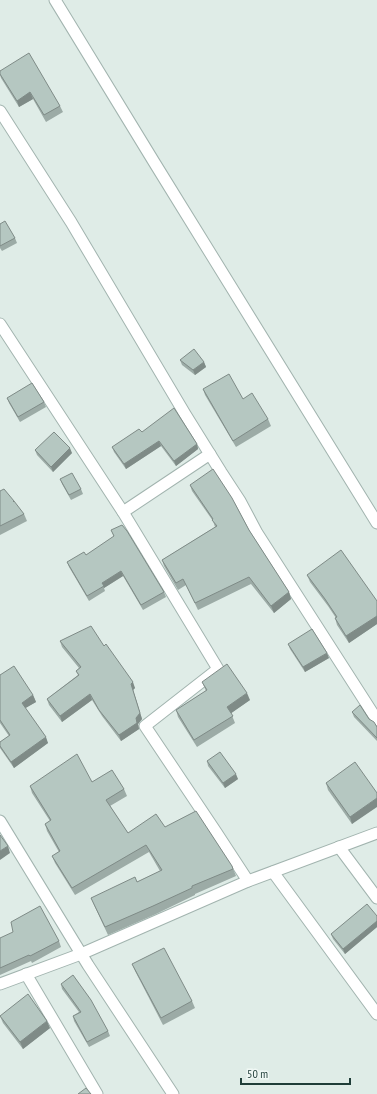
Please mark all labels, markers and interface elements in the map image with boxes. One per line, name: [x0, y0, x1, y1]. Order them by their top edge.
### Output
scale bar: [241, 1060, 350, 1086]
text: 50 m: [247, 1066, 268, 1081]

